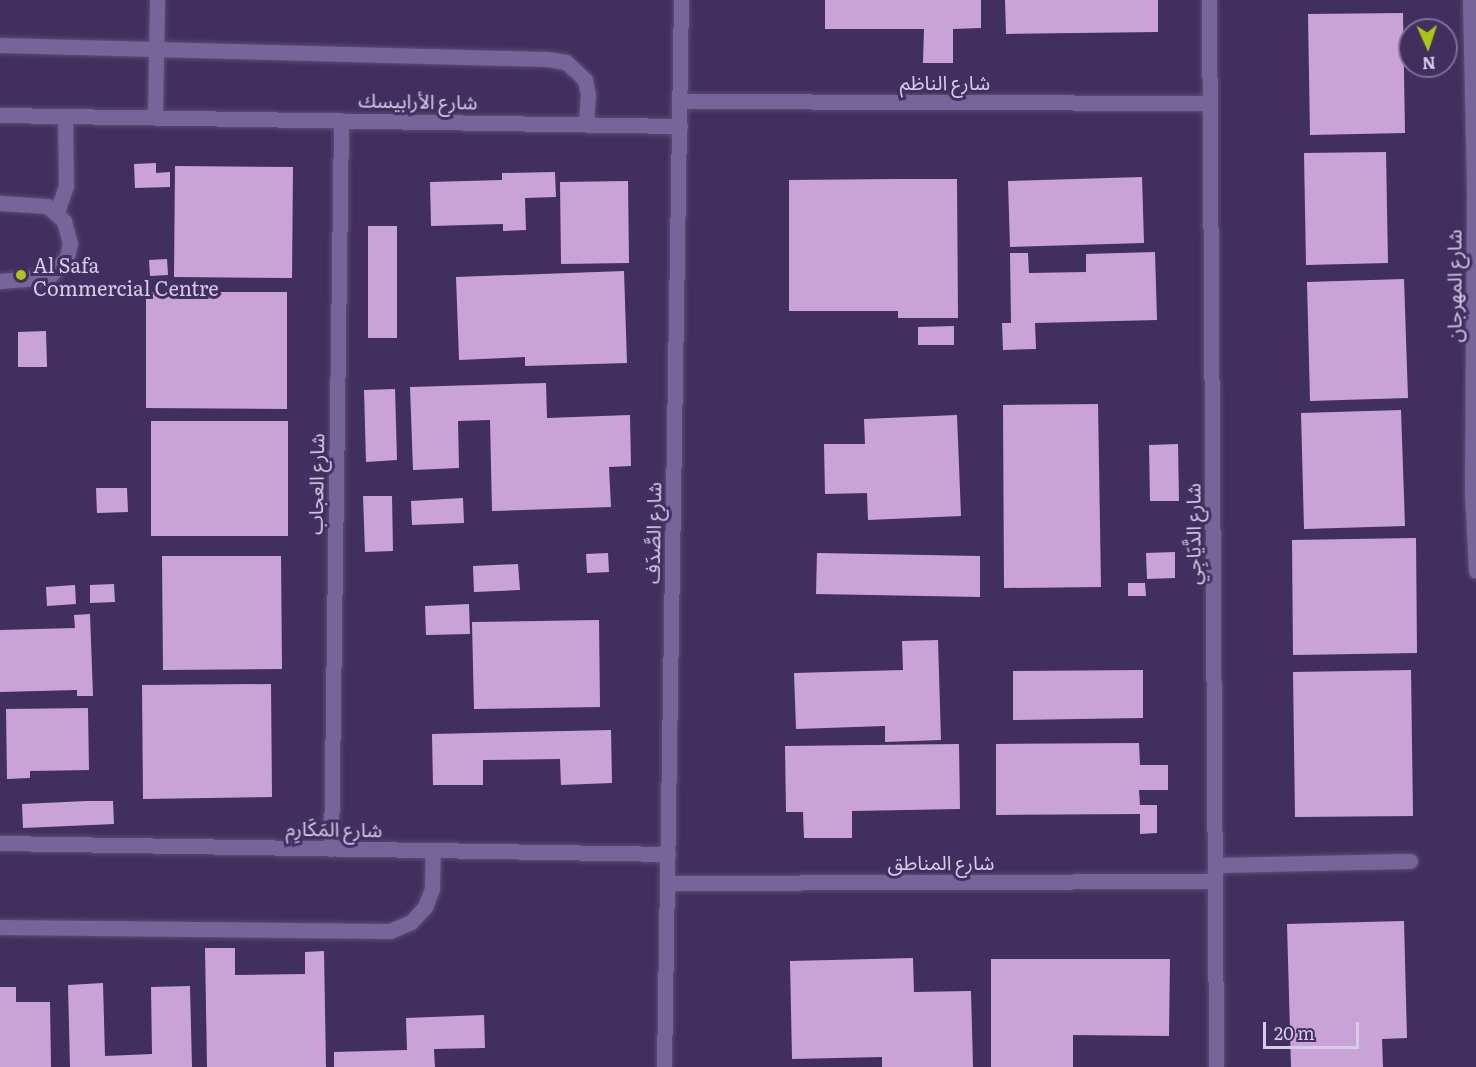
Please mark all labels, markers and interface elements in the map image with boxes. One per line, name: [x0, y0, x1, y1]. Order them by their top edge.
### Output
north arrow: [1398, 18, 1458, 78]
text: N: [1421, 52, 1436, 76]
street label: شارع الناظم: [900, 69, 990, 93]
street label: شارع الأرابيسك: [358, 87, 478, 113]
street label: شارع المهرجان: [1441, 229, 1465, 343]
place label: Al Safa Commercial Centre: [33, 252, 219, 299]
marker: Al Safa Commercial Centre: [14, 268, 28, 282]
street label: شارع العجاب: [302, 433, 328, 535]
street label: شارع الصَّدَف: [639, 482, 665, 584]
street label: شارع الدَّيَاجِي: [1180, 483, 1204, 585]
street label: شارع المَكَارِم: [285, 815, 383, 841]
street label: شارع المناطق: [888, 849, 994, 873]
scale bar: [1266, 1010, 1362, 1048]
text: 20 m: [1274, 1019, 1315, 1046]

